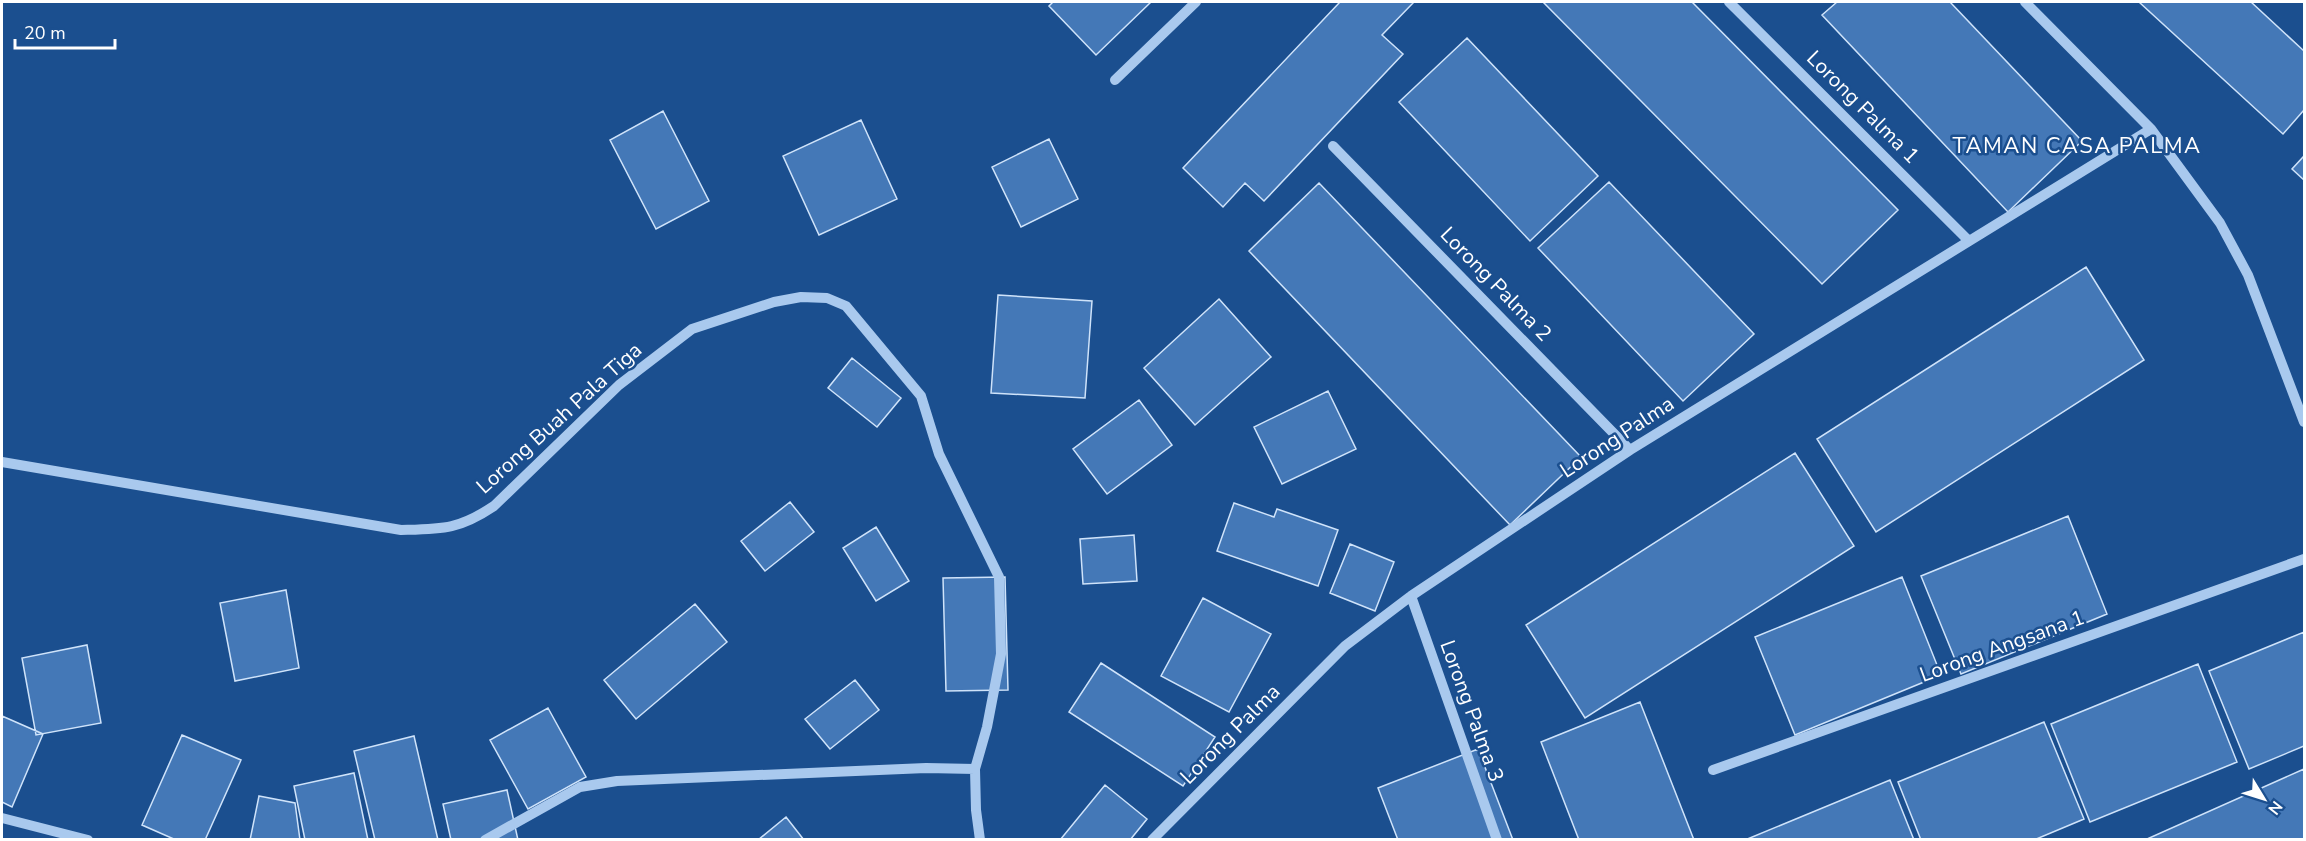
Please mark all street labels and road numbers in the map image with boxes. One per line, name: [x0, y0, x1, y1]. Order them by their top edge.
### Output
street label: Lorong Palma 1: [1800, 44, 1926, 170]
street label: Lorong Palma 2: [1434, 221, 1558, 347]
street label: Lorong Buah Pala Tiga: [470, 336, 648, 500]
street label: Lorong Palma: [1554, 390, 1680, 484]
street label: Lorong Angsana 1: [1916, 603, 2088, 689]
street label: Lorong Palma 3: [1433, 636, 1511, 786]
street label: Lorong Palma: [1174, 678, 1286, 790]

